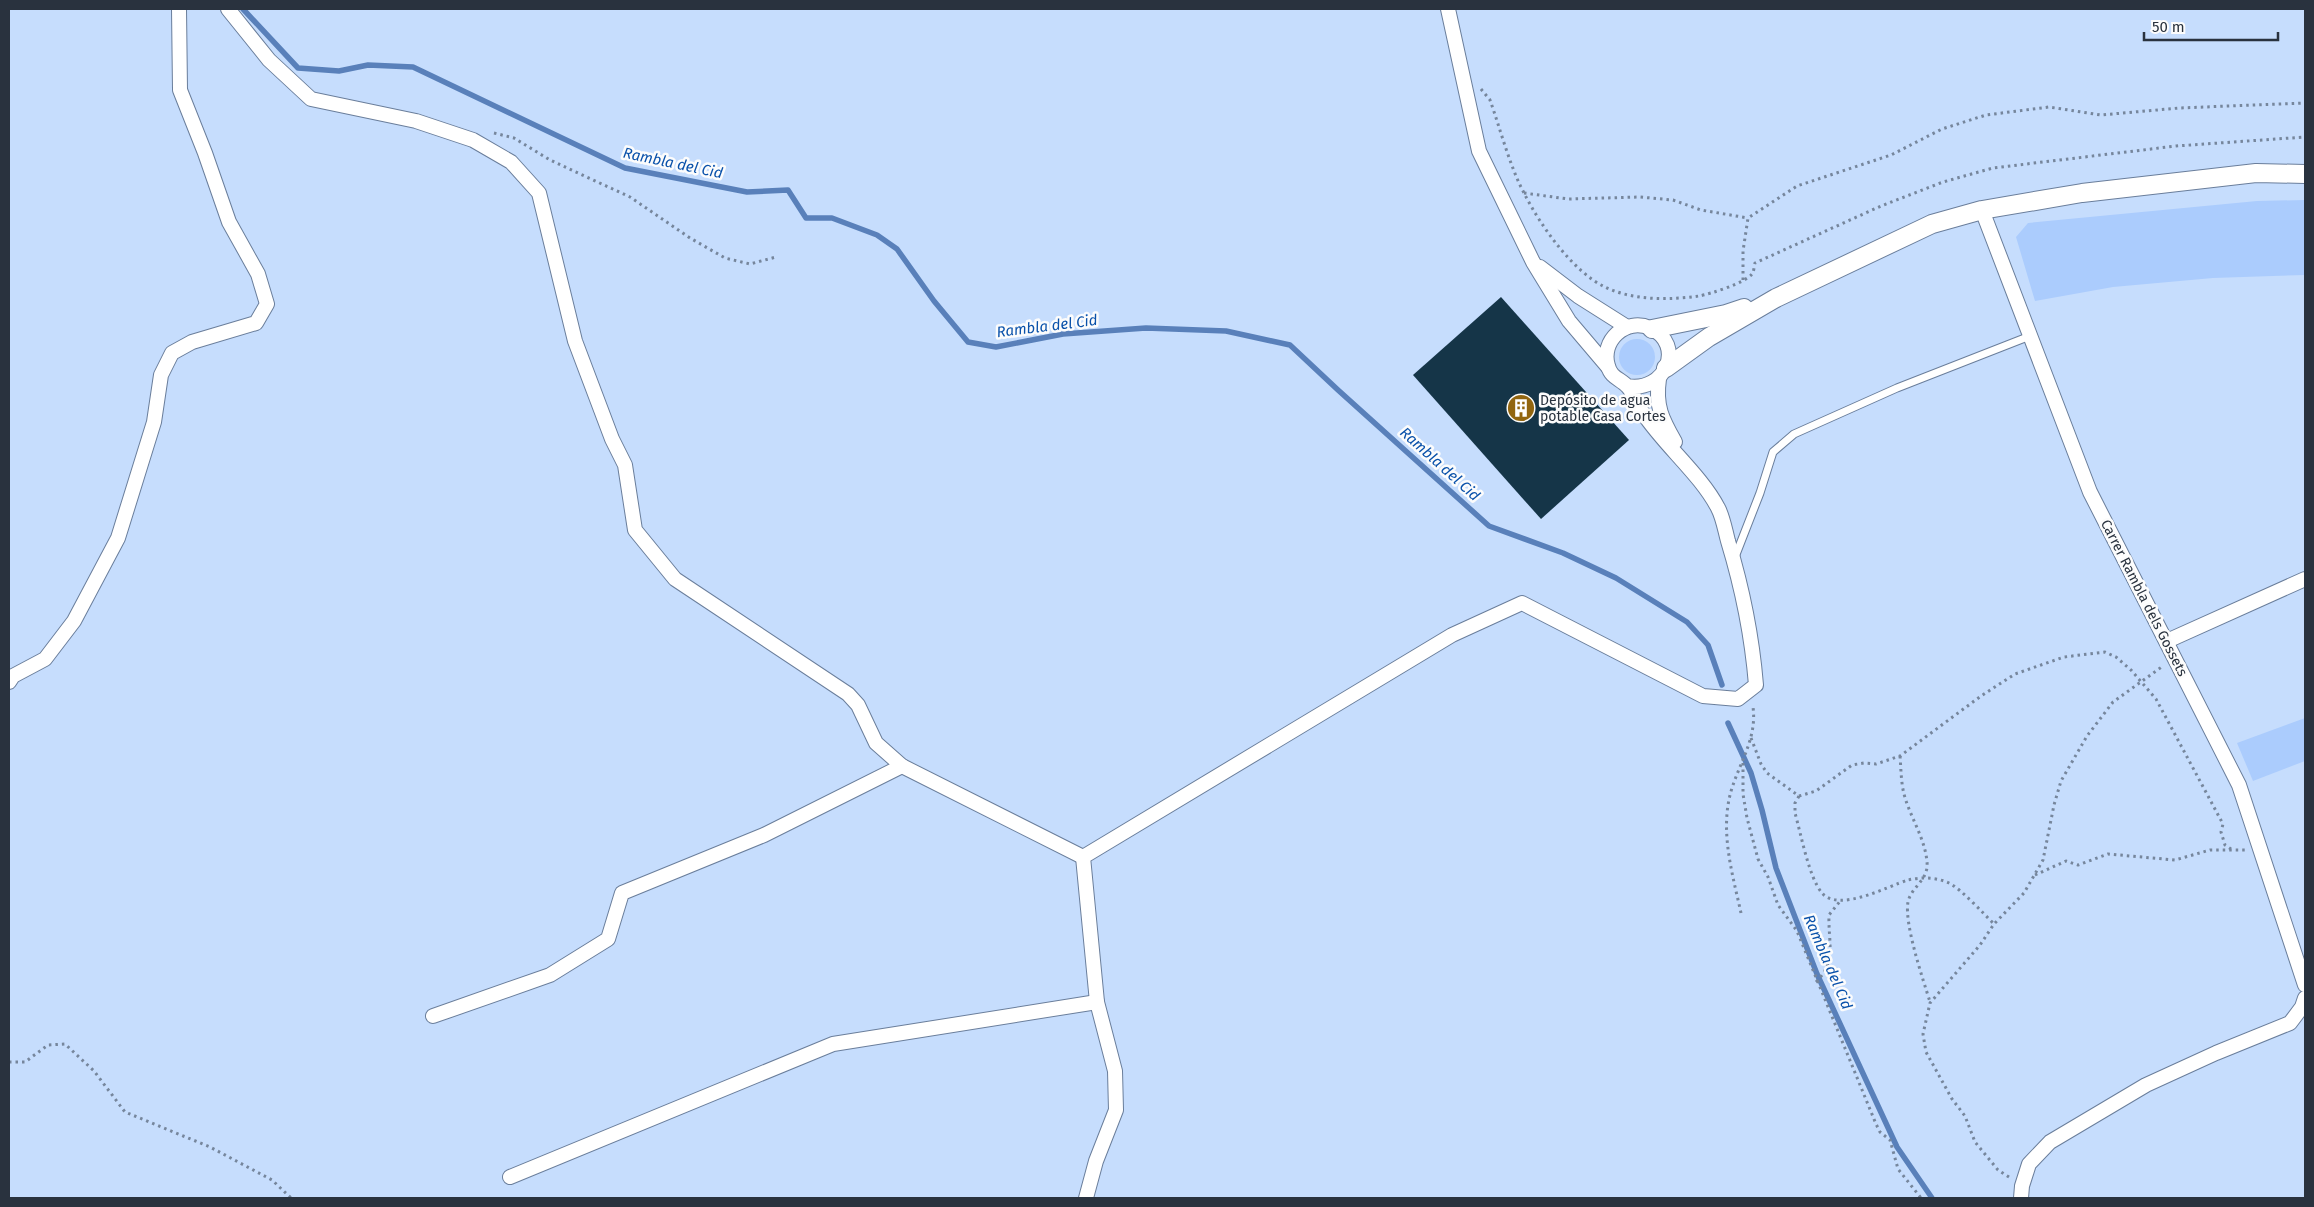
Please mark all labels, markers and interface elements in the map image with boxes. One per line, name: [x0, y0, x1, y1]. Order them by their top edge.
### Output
scale bar: [2144, 10, 2278, 42]
text: 50 m: [2152, 18, 2185, 36]
water label: Rambla del Cid: [622, 144, 725, 182]
water label: Rambla del Cid: [996, 311, 1099, 341]
place label: Depósito de agua potable Casa Cortes: [1540, 392, 1666, 425]
building icon: Depósito de agua potable Casa Cortes: [1506, 393, 1536, 423]
water label: Rambla del Cid: [1396, 423, 1484, 505]
street label: Carrer Rambla dels Gossets: [2097, 517, 2191, 680]
water label: Rambla del Cid: [1800, 912, 1856, 1012]

